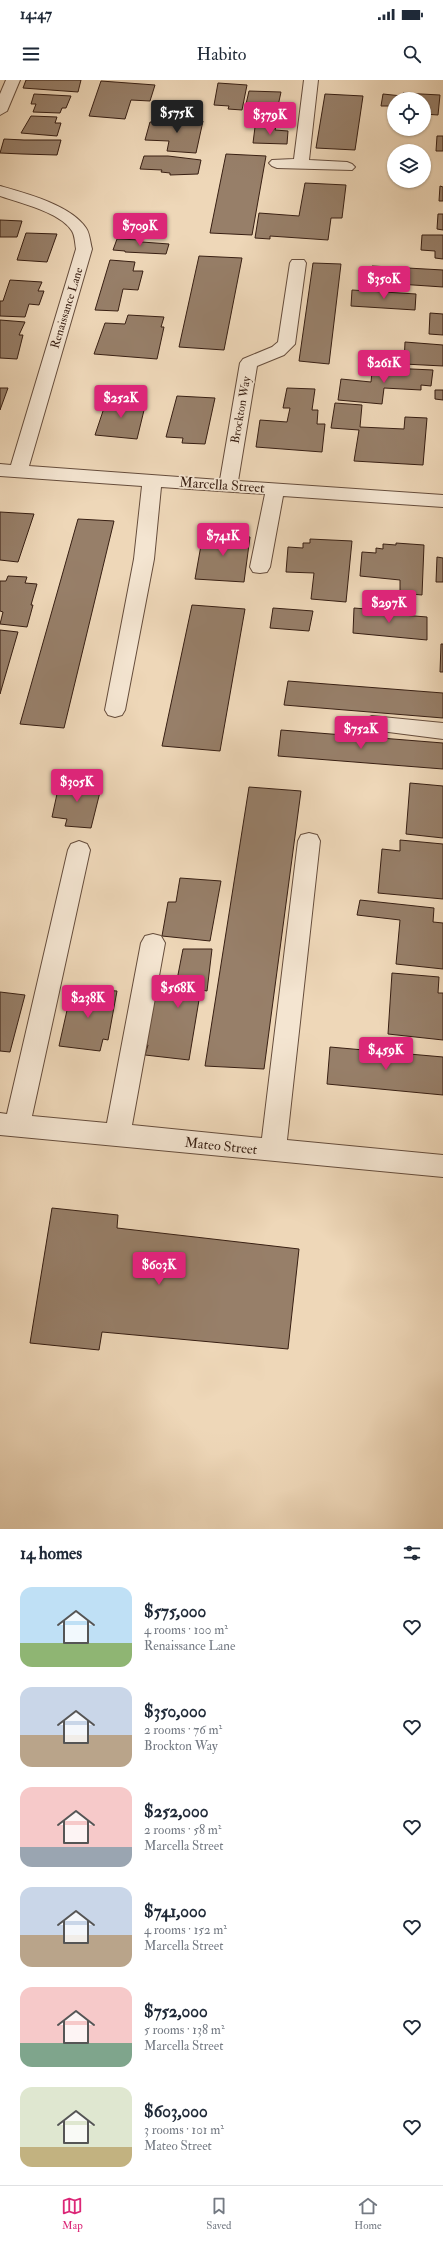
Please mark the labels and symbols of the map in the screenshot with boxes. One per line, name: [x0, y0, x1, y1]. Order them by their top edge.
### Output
pin: $575K: [149, 100, 205, 134]
pin: $379K: [242, 102, 298, 136]
pin: $709K: [112, 213, 168, 247]
street label: Renaissance Lane: [47, 265, 87, 351]
pin: $350K: [356, 266, 412, 300]
pin: $261K: [356, 350, 412, 384]
street label: Brockton Way: [228, 374, 254, 445]
pin: $252K: [93, 385, 149, 419]
street label: Marcella Street: [179, 474, 266, 496]
pin: $741K: [195, 523, 251, 557]
pin: $297K: [361, 590, 417, 624]
pin: $752K: [333, 716, 389, 750]
pin: $305K: [49, 769, 105, 803]
pin: $568K: [150, 975, 206, 1009]
pin: $238K: [60, 985, 116, 1019]
pin: $459K: [358, 1037, 414, 1071]
street label: Mateo Street: [184, 1134, 259, 1158]
pin: $603K: [131, 1252, 187, 1286]

